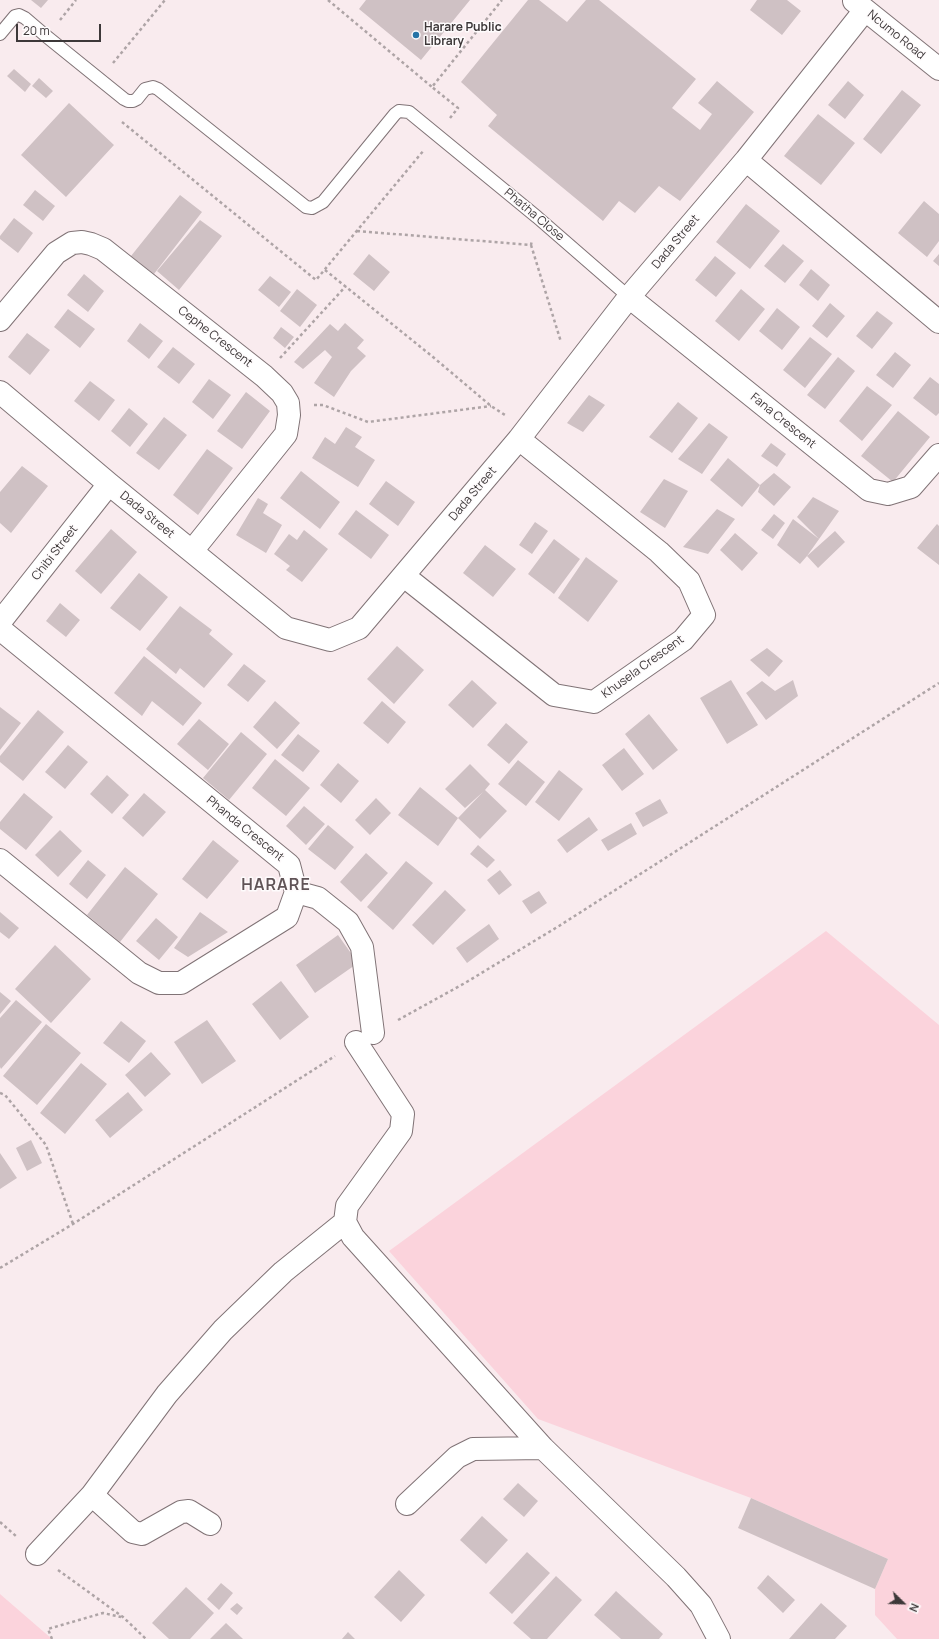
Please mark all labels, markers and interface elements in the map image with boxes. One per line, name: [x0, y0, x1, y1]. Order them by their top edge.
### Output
street label: Ncumo Road: [864, 7, 928, 63]
scale bar: [18, 16, 103, 42]
place label: Harare Public Library: [424, 21, 502, 49]
text: 20 m: [23, 22, 50, 39]
marker: Harare Public Library: [411, 30, 421, 40]
street label: Phatha Close: [501, 186, 567, 244]
street label: Dada Street: [649, 212, 703, 272]
street label: Cephe Crescent: [175, 303, 255, 371]
street label: Fana Crescent: [747, 390, 819, 452]
street label: Dada Street: [446, 464, 500, 524]
street label: Dada Street: [117, 489, 177, 541]
street label: Chibi Street: [29, 523, 81, 583]
street label: Khusela Crescent: [599, 632, 687, 702]
street label: Phanda Crescent: [203, 793, 287, 865]
district label: HARARE: [241, 876, 311, 896]
north arrow: [883, 1583, 923, 1623]
text: N: [906, 1601, 923, 1614]

